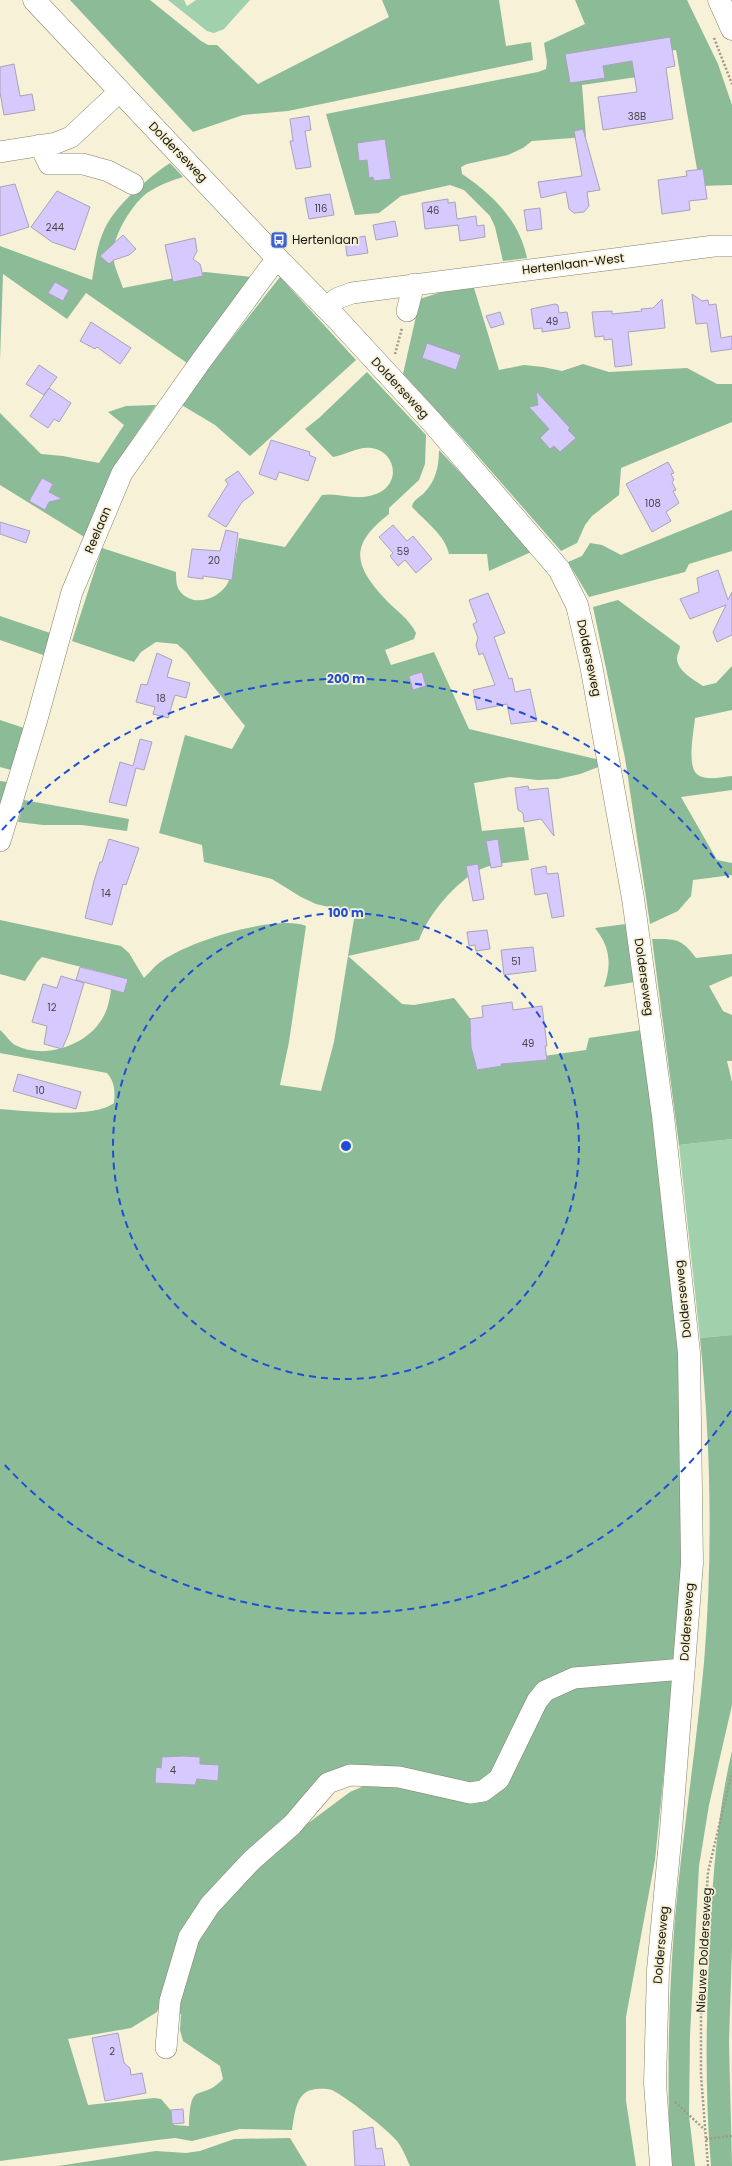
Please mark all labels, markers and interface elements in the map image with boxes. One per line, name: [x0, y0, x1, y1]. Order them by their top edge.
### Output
house number: 38B: [628, 109, 646, 124]
street label: Dolderseweg: [145, 118, 212, 186]
house number: 116: [315, 201, 327, 216]
house number: 46: [427, 203, 439, 218]
house number: 244: [46, 220, 64, 235]
bus stop icon: Hertenlaan: [269, 230, 289, 250]
place label: Hertenlaan: [292, 231, 359, 248]
street label: Hertenlaan-West: [521, 249, 625, 278]
house number: 49: [546, 314, 558, 329]
street label: Dolderseweg: [367, 353, 433, 422]
house number: 108: [645, 496, 661, 511]
street label: Reelaan: [80, 504, 115, 556]
house number: 59: [397, 544, 409, 559]
house number: 20: [208, 553, 220, 568]
street label: Dolderseweg: [573, 618, 606, 698]
text: 200 m: [327, 670, 365, 687]
house number: 18: [156, 691, 166, 706]
house number: 14: [101, 886, 111, 901]
text: 100 m: [328, 904, 364, 921]
street label: Dolderseweg: [631, 937, 658, 1017]
house number: 51: [511, 954, 521, 969]
house number: 12: [48, 1000, 57, 1015]
house number: 49: [522, 1036, 534, 1051]
house number: 10: [35, 1083, 45, 1098]
centre of rings: [339, 1139, 353, 1153]
street label: Dolderseweg: [670, 1259, 695, 1339]
street label: Dolderseweg: [675, 1582, 698, 1662]
house number: 4: [170, 1763, 176, 1778]
street label: Nieuwe Dolderseweg: [692, 1887, 715, 2013]
street label: Dolderseweg: [649, 1905, 672, 1985]
house number: 2: [109, 2044, 115, 2059]

